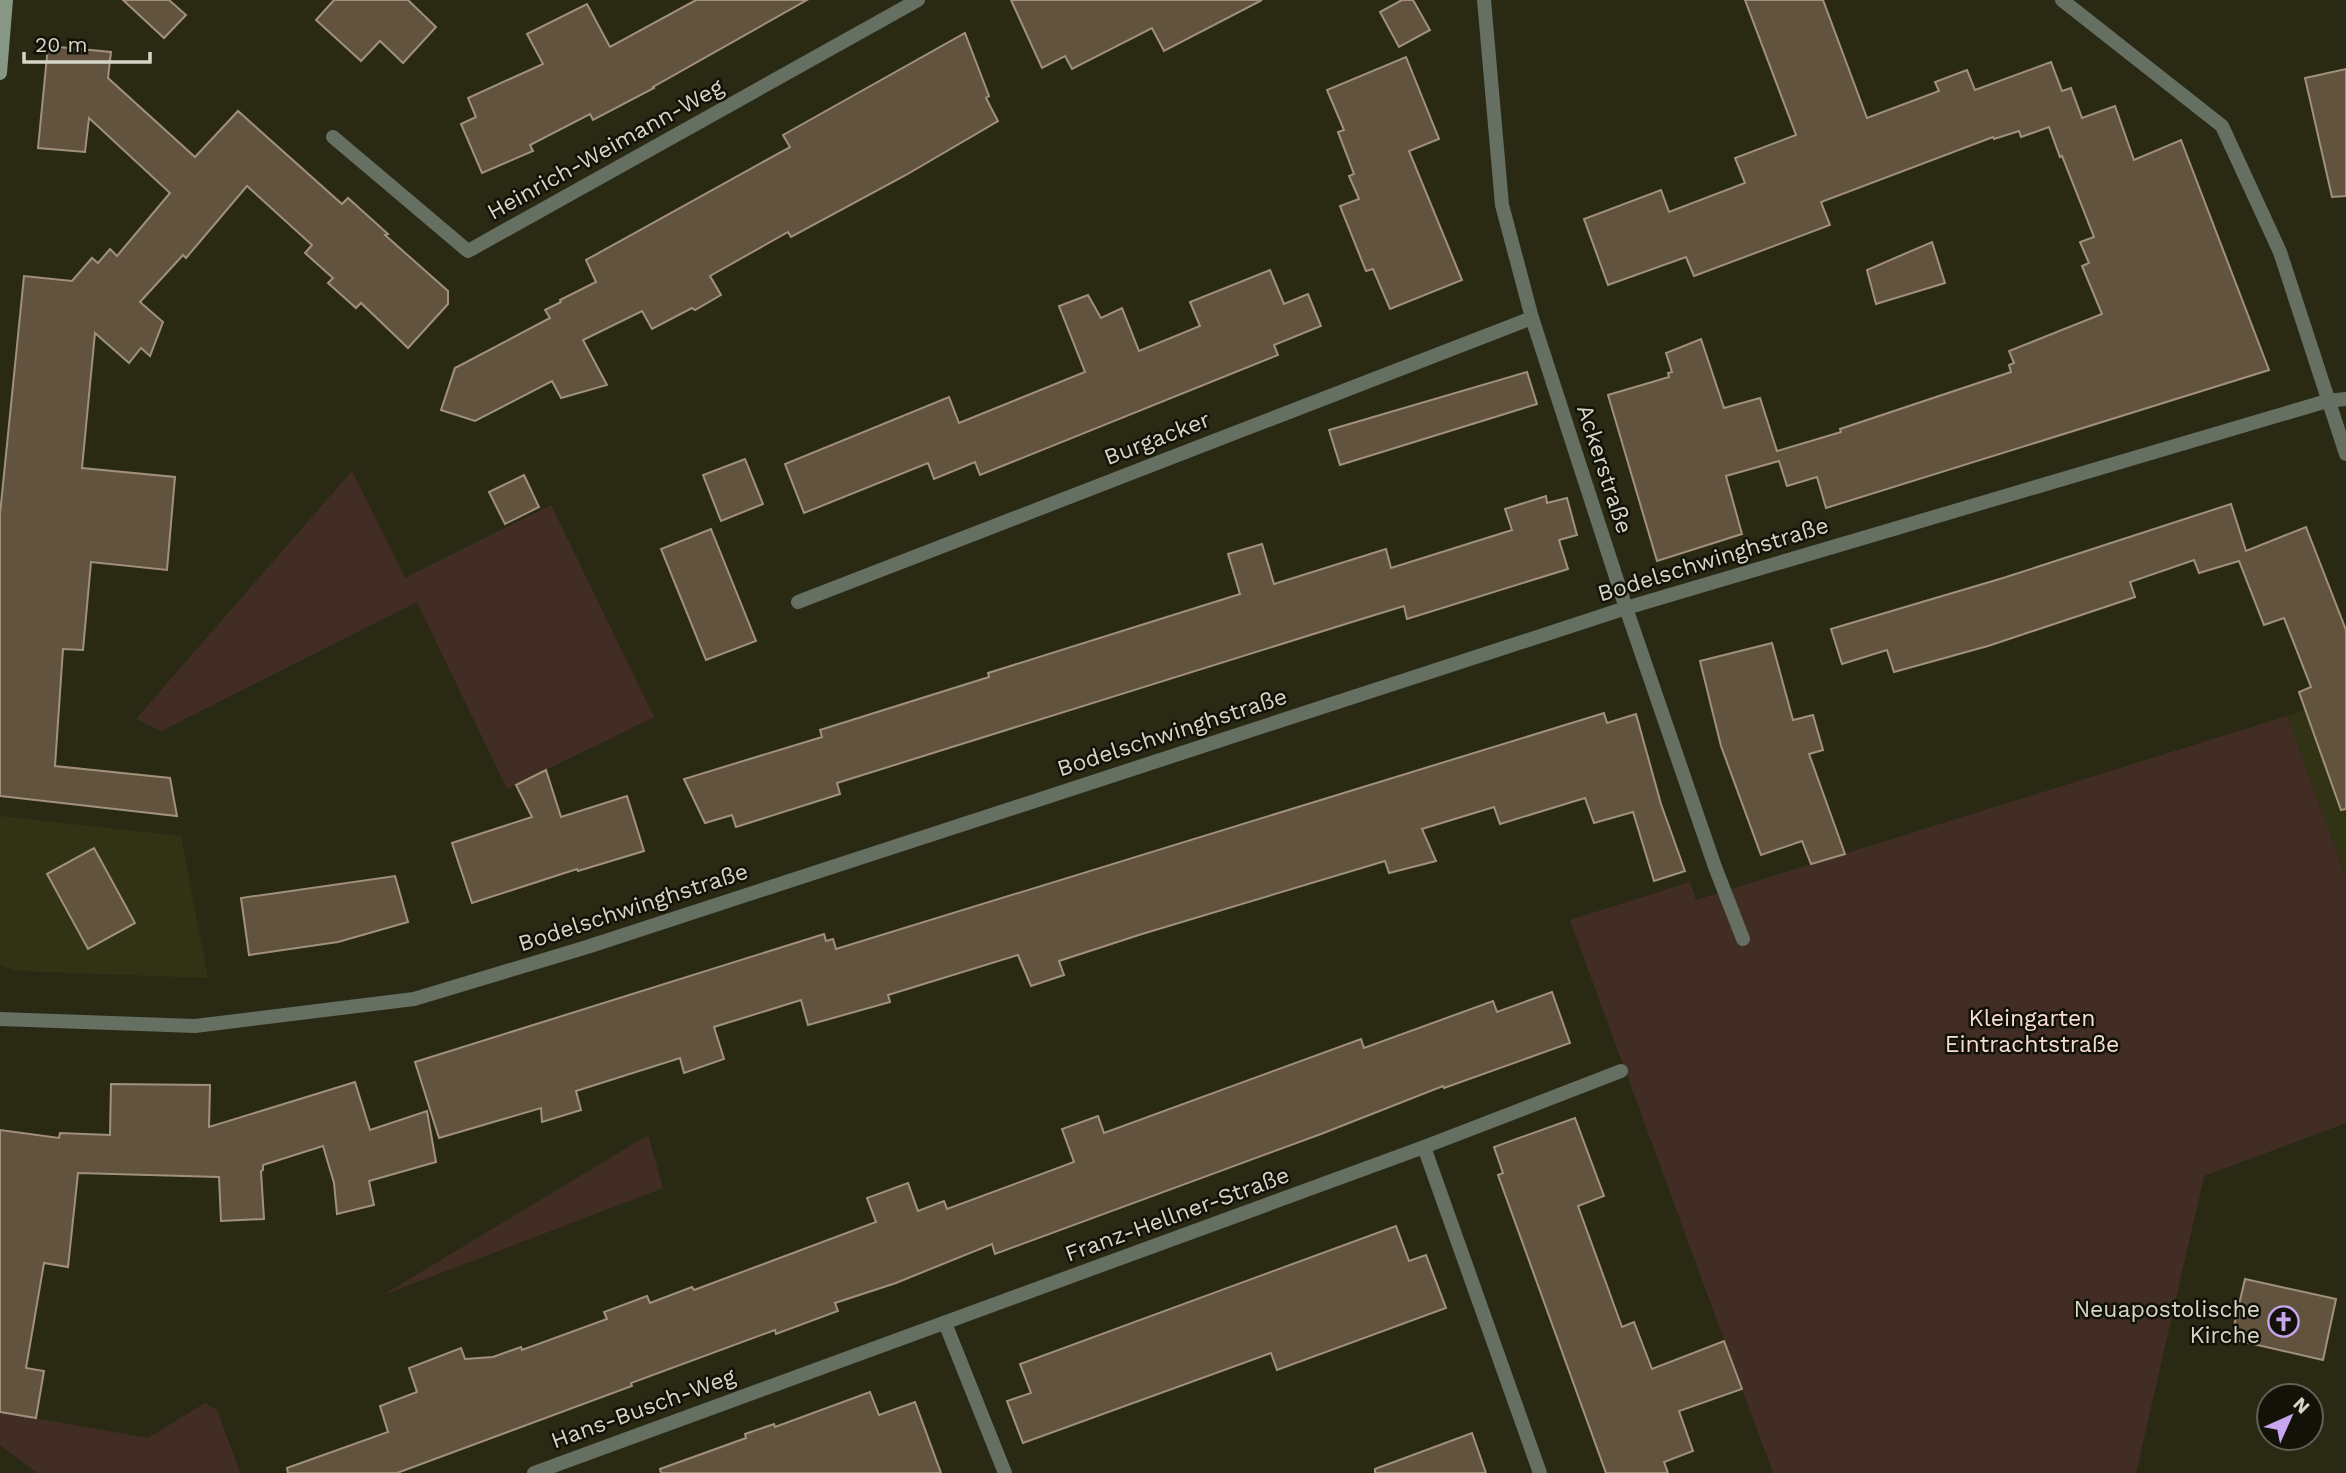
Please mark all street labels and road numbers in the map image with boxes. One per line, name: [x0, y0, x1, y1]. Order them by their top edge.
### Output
street label: Heinrich-Weimann-Weg: [482, 73, 729, 226]
street label: Ackerstraße: [1571, 401, 1638, 537]
street label: Burgacker: [1100, 406, 1214, 471]
street label: Bodelschwinghstraße: [1594, 511, 1832, 607]
street label: Bodelschwinghstraße: [1054, 683, 1290, 782]
street label: Bodelschwinghstraße: [515, 858, 751, 957]
street label: Franz-Hellner-Straße: [1061, 1161, 1293, 1268]
street label: Hans-Busch-Weg: [547, 1362, 740, 1454]

